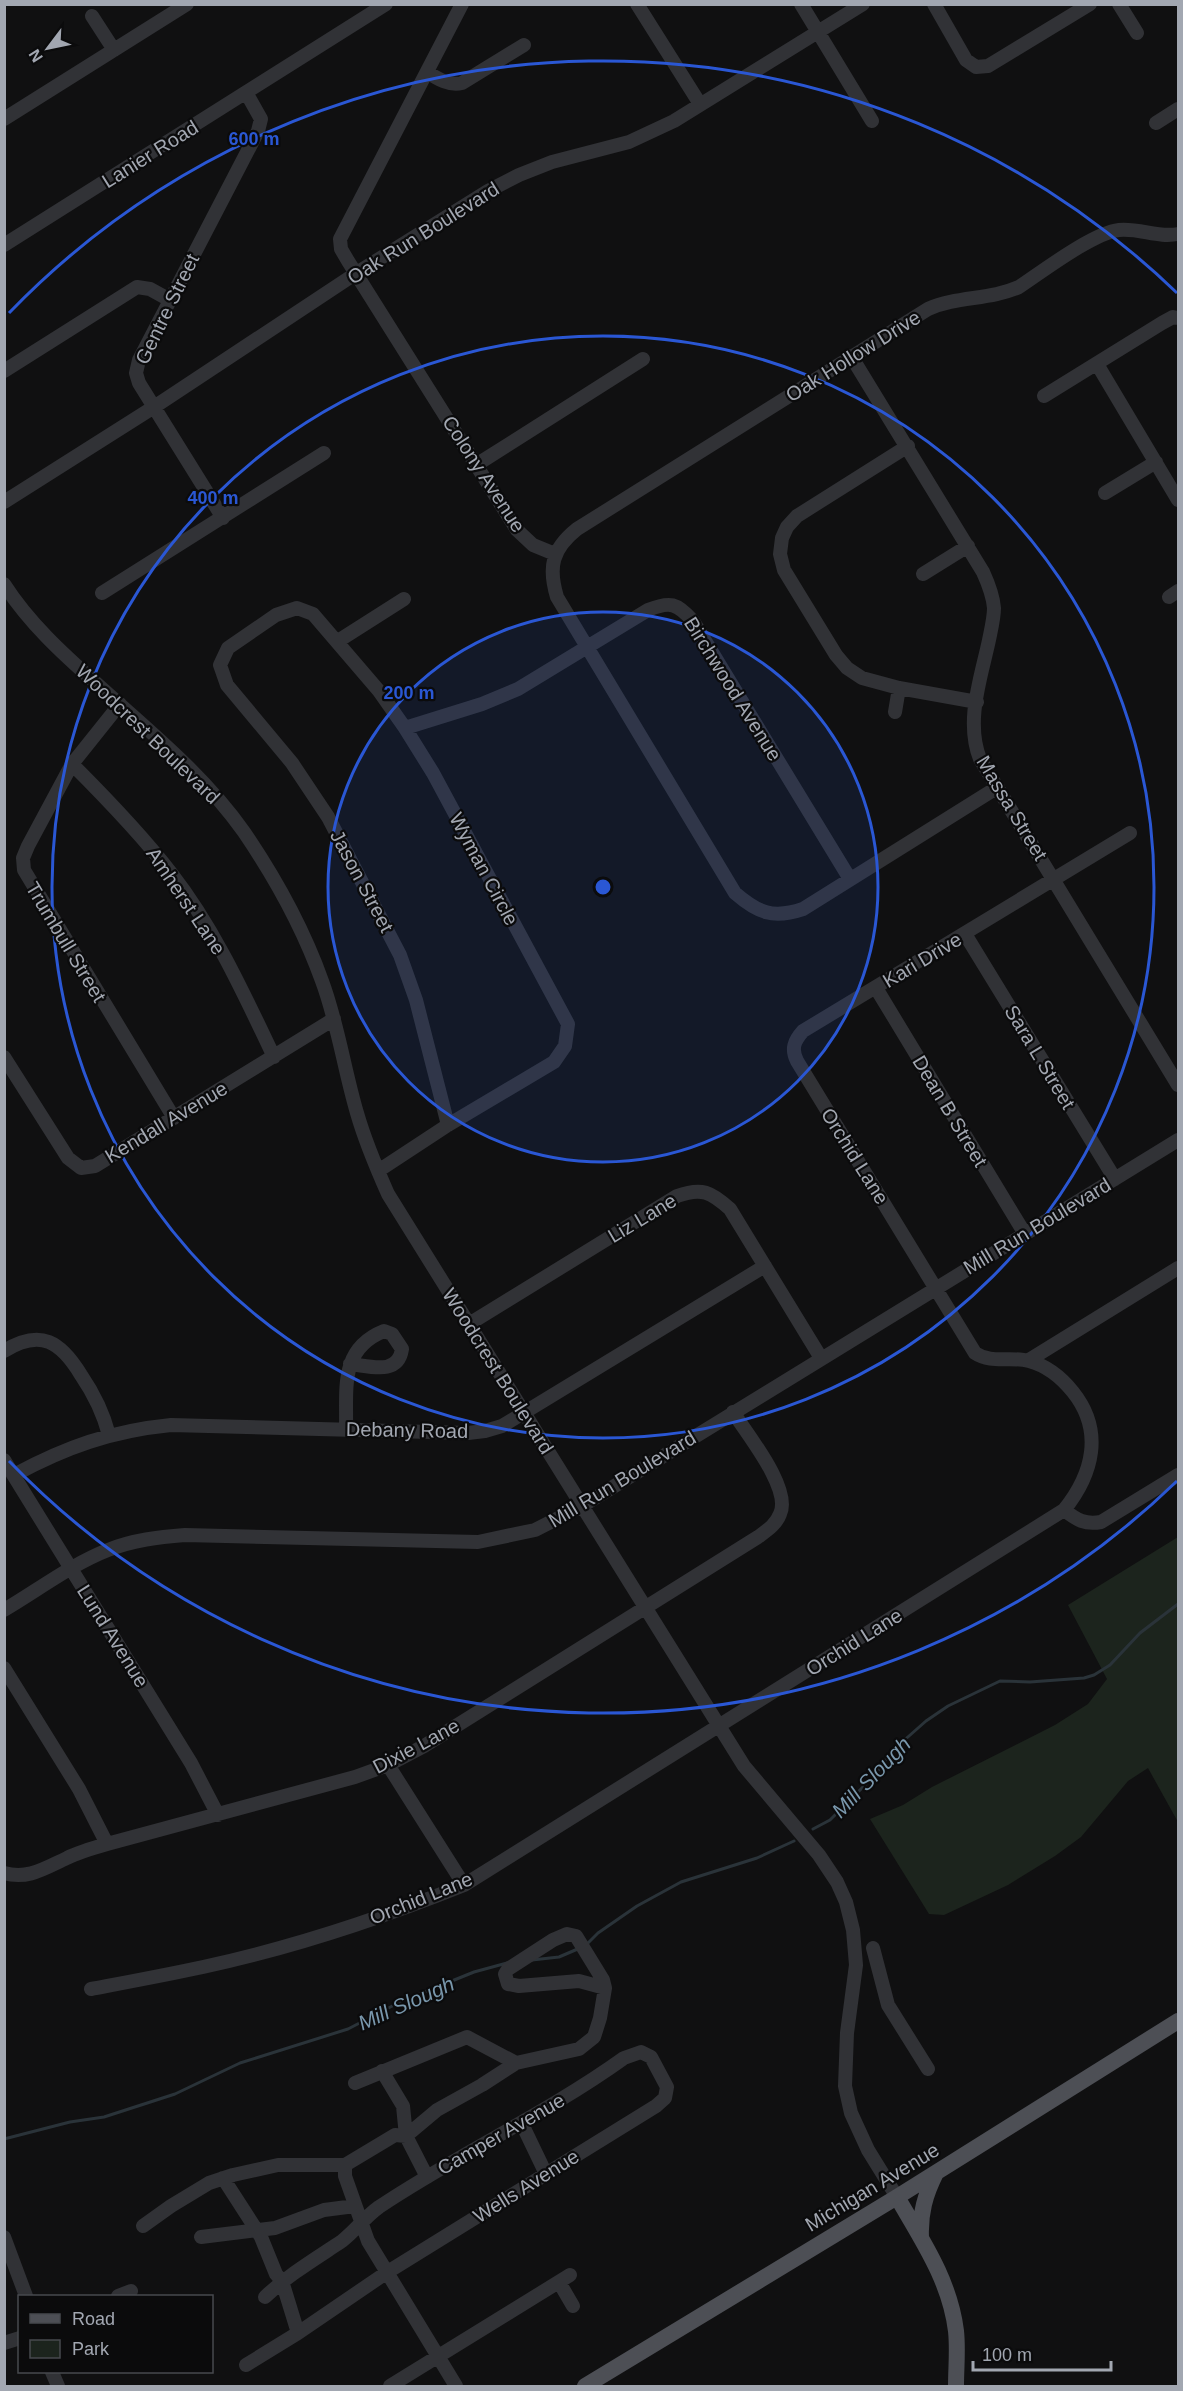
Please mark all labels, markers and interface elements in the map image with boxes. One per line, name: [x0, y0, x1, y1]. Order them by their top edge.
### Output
north arrow: [18, 18, 78, 78]
text: N: [25, 46, 46, 65]
street label: Lanier Road: [98, 116, 202, 192]
text: 600 m: [228, 129, 280, 149]
street label: Oak Run Boulevard: [343, 177, 503, 289]
street label: Gentre Street: [131, 250, 203, 368]
street label: Oak Hollow Drive: [782, 306, 924, 406]
street label: Colony Avenue: [438, 412, 530, 536]
text: 400 m: [187, 488, 239, 508]
street label: Birchwood Avenue: [680, 613, 786, 765]
street label: Woodcrest Boulevard: [72, 660, 224, 808]
text: 200 m: [383, 683, 435, 703]
street label: Massa Street: [972, 752, 1052, 865]
street label: Wyman Circle: [445, 809, 523, 929]
street label: Jason Street: [326, 826, 398, 936]
street label: Amherst Lane: [142, 843, 230, 959]
centre of rings: [593, 877, 613, 897]
street label: Trumbull Street: [22, 878, 111, 1006]
street label: Kari Drive: [879, 928, 965, 992]
street label: Sara L Street: [1000, 1001, 1080, 1113]
street label: Dean B Street: [908, 1051, 992, 1171]
street label: Kendall Avenue: [101, 1077, 231, 1167]
street label: Orchid Lane: [817, 1104, 893, 1208]
street label: Mill Run Boulevard: [959, 1173, 1115, 1279]
street label: Liz Lane: [604, 1189, 680, 1247]
street label: Woodcrest Boulevard: [438, 1284, 558, 1458]
street label: Debany Road: [346, 1418, 468, 1442]
street label: Mill Run Boulevard: [544, 1426, 700, 1532]
street label: Lund Avenue: [73, 1581, 153, 1691]
street label: Orchid Lane: [802, 1604, 906, 1680]
street label: Dixie Lane: [369, 1714, 463, 1778]
water label: Mill Slough: [827, 1732, 915, 1822]
street label: Orchid Lane: [366, 1867, 476, 1929]
water label: Mill Slough: [354, 1972, 458, 2034]
street label: Camper Avenue: [434, 2089, 568, 2179]
street label: Michigan Avenue: [801, 2138, 943, 2236]
street label: Wells Avenue: [469, 2145, 583, 2227]
legend: [18, 2295, 213, 2373]
text: Road: [72, 2309, 115, 2329]
scale bar: [973, 2334, 1111, 2372]
text: Park: [72, 2339, 110, 2359]
text: 100 m: [982, 2345, 1032, 2365]

